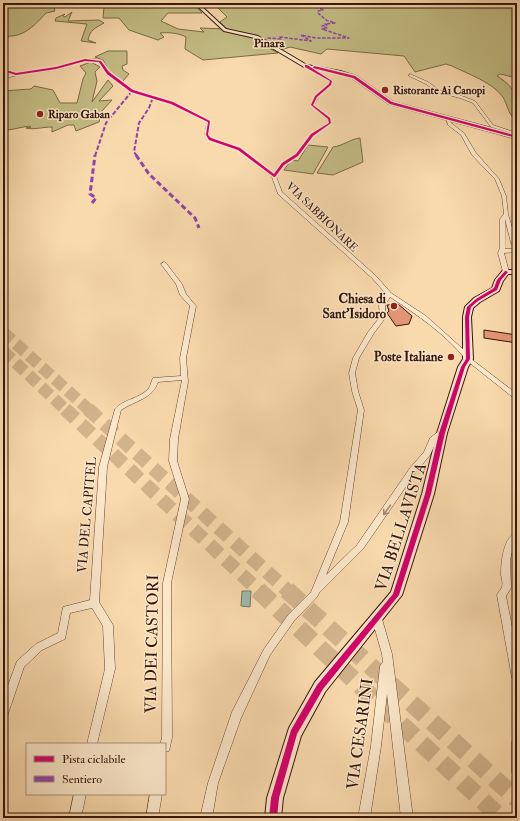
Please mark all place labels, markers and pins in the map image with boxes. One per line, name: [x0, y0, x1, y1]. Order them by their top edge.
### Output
place label: Ristorante Ai Canopi: [393, 84, 485, 98]
marker: Ristorante Ai Canopi: [380, 85, 390, 95]
place label: Riparo Gaban: [48, 108, 110, 122]
marker: Riparo Gaban: [35, 109, 45, 119]
place label: Chiesa di Sant'Isidoro: [322, 291, 387, 322]
marker: Chiesa di Sant'Isidoro: [389, 301, 399, 311]
place label: Poste Italiane: [374, 349, 444, 365]
marker: Poste Italiane: [446, 352, 456, 362]

